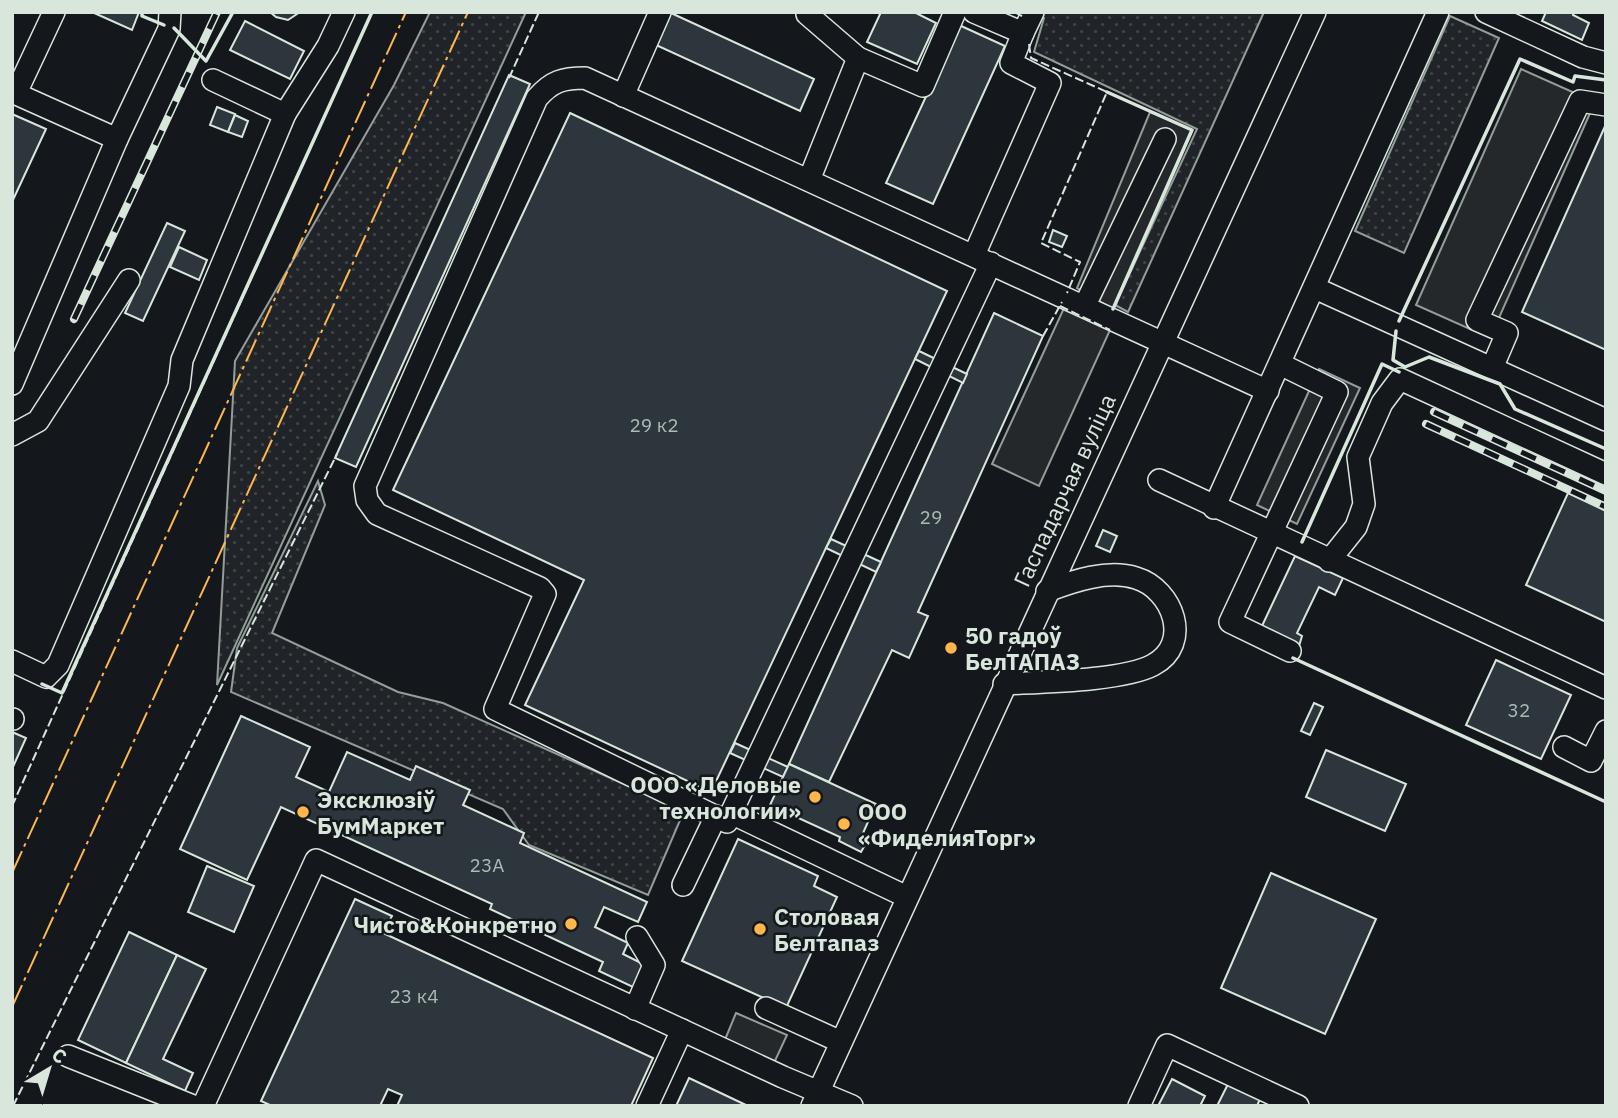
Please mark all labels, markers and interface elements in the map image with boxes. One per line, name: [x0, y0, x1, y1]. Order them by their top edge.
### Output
street label: Гаспадарчая вуліца: [1006, 389, 1122, 591]
house number: 29 к2: [629, 413, 679, 437]
house number: 29: [920, 505, 942, 529]
place label: 50 гадоў БелТАПАЗ: [965, 620, 1080, 676]
marker: 50 гадоў БелТАПАЗ: [943, 640, 959, 656]
house number: 32: [1508, 698, 1530, 722]
place label: ООО «Деловые технологии»: [630, 769, 801, 825]
place label: Эксклюзіў БумМаркет: [317, 784, 444, 840]
marker: ООО «Деловые технологии»: [807, 789, 823, 805]
place label: ООО «ФиделияТорг»: [858, 796, 1036, 852]
marker: Эксклюзіў БумМаркет: [295, 804, 311, 820]
marker: ООО «ФиделияТорг»: [836, 816, 852, 832]
house number: 23А: [470, 853, 504, 877]
place label: Столовая Белтапаз: [774, 901, 880, 957]
place label: Чисто&Конкретно: [353, 909, 557, 939]
marker: Чисто&Конкретно: [563, 916, 579, 932]
marker: Столовая Белтапаз: [752, 921, 768, 937]
house number: 23 к4: [389, 984, 439, 1008]
north arrow: [14, 1034, 84, 1104]
text: С: [47, 1042, 72, 1069]

